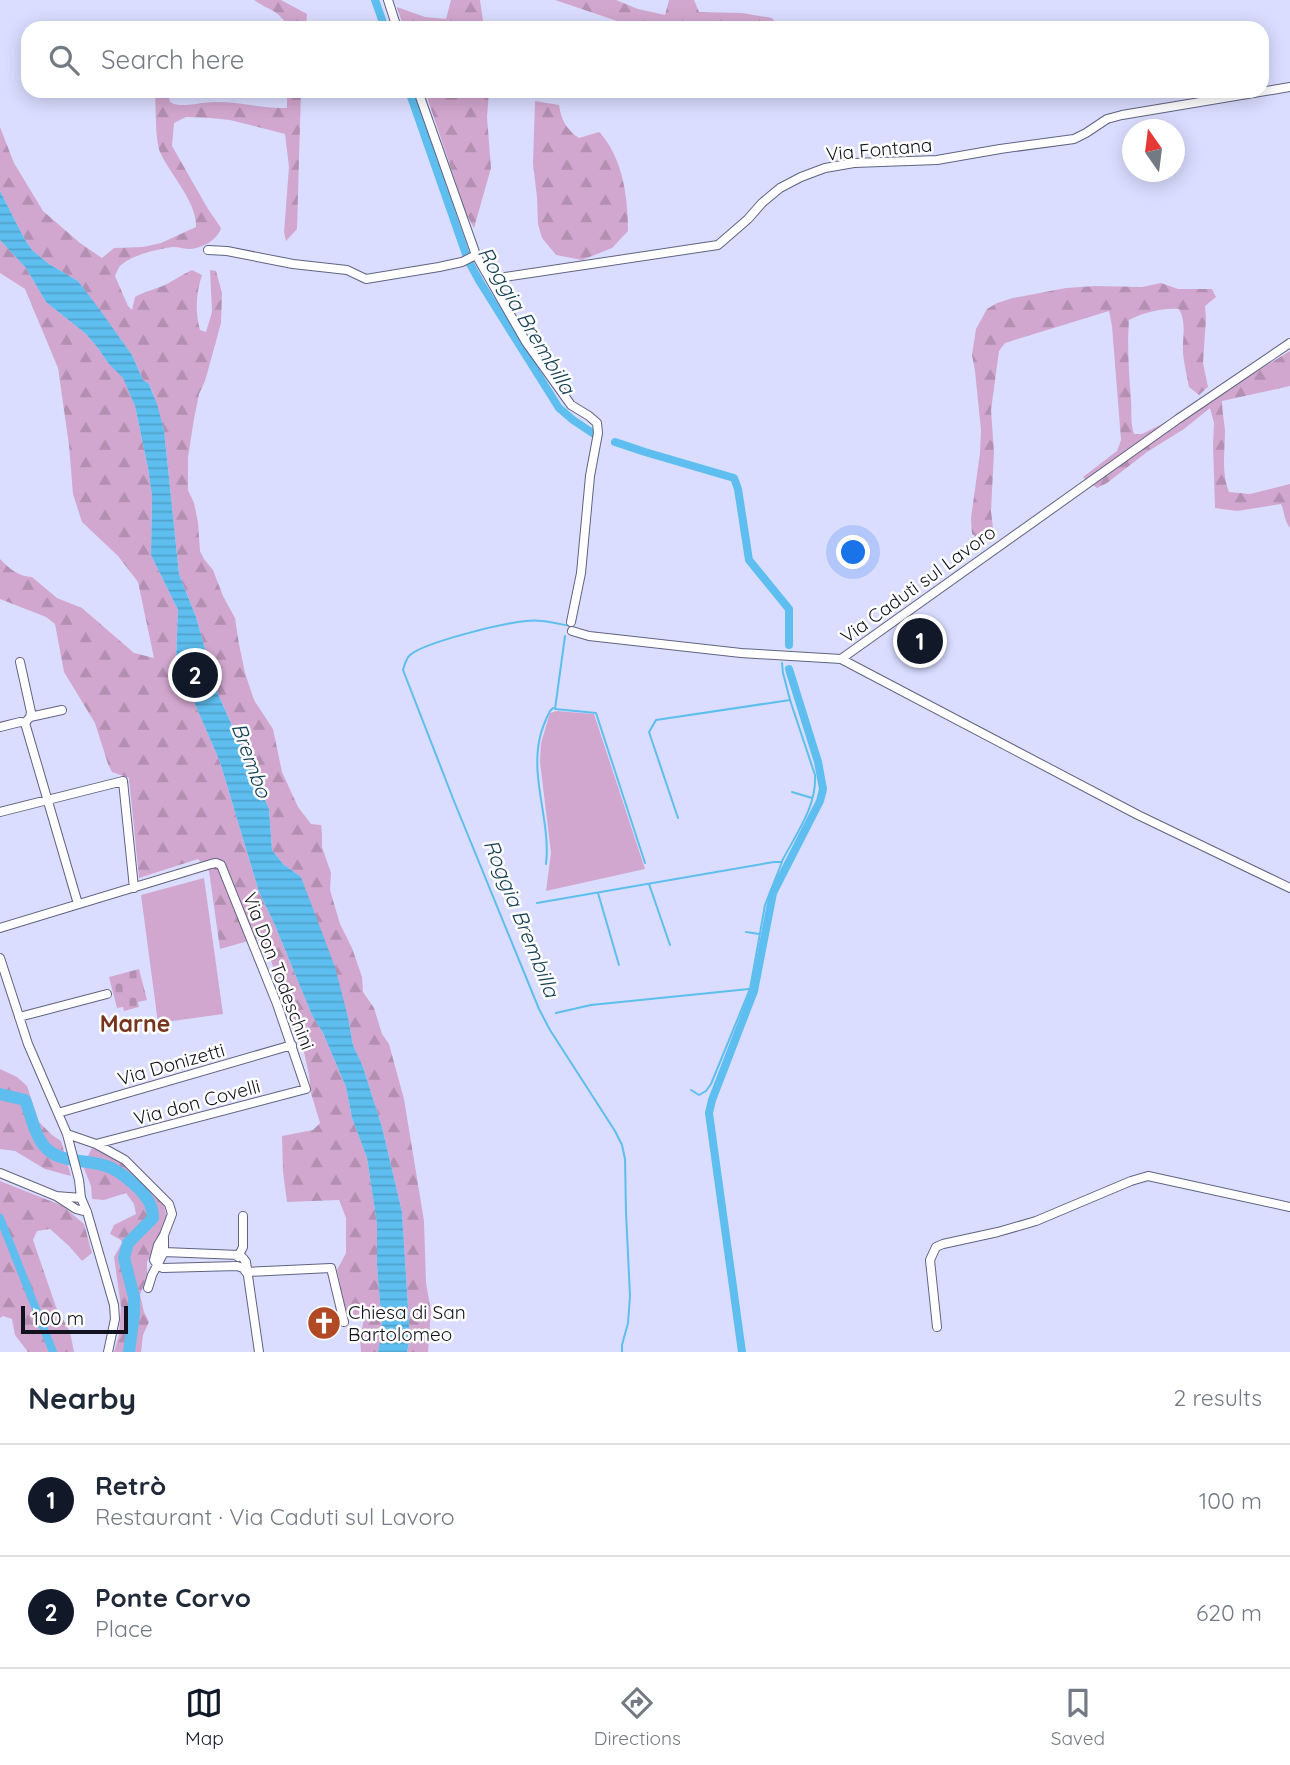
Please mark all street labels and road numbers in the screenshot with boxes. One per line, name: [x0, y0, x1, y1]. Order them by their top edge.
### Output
street label: Via Fontana: [825, 132, 933, 166]
street label: Via Caduti sul Lavoro: [836, 520, 1000, 648]
street label: Via Don Todeschini: [238, 889, 320, 1053]
street label: Via Donizetti: [115, 1037, 227, 1091]
street label: Via don Covelli: [131, 1074, 263, 1130]

